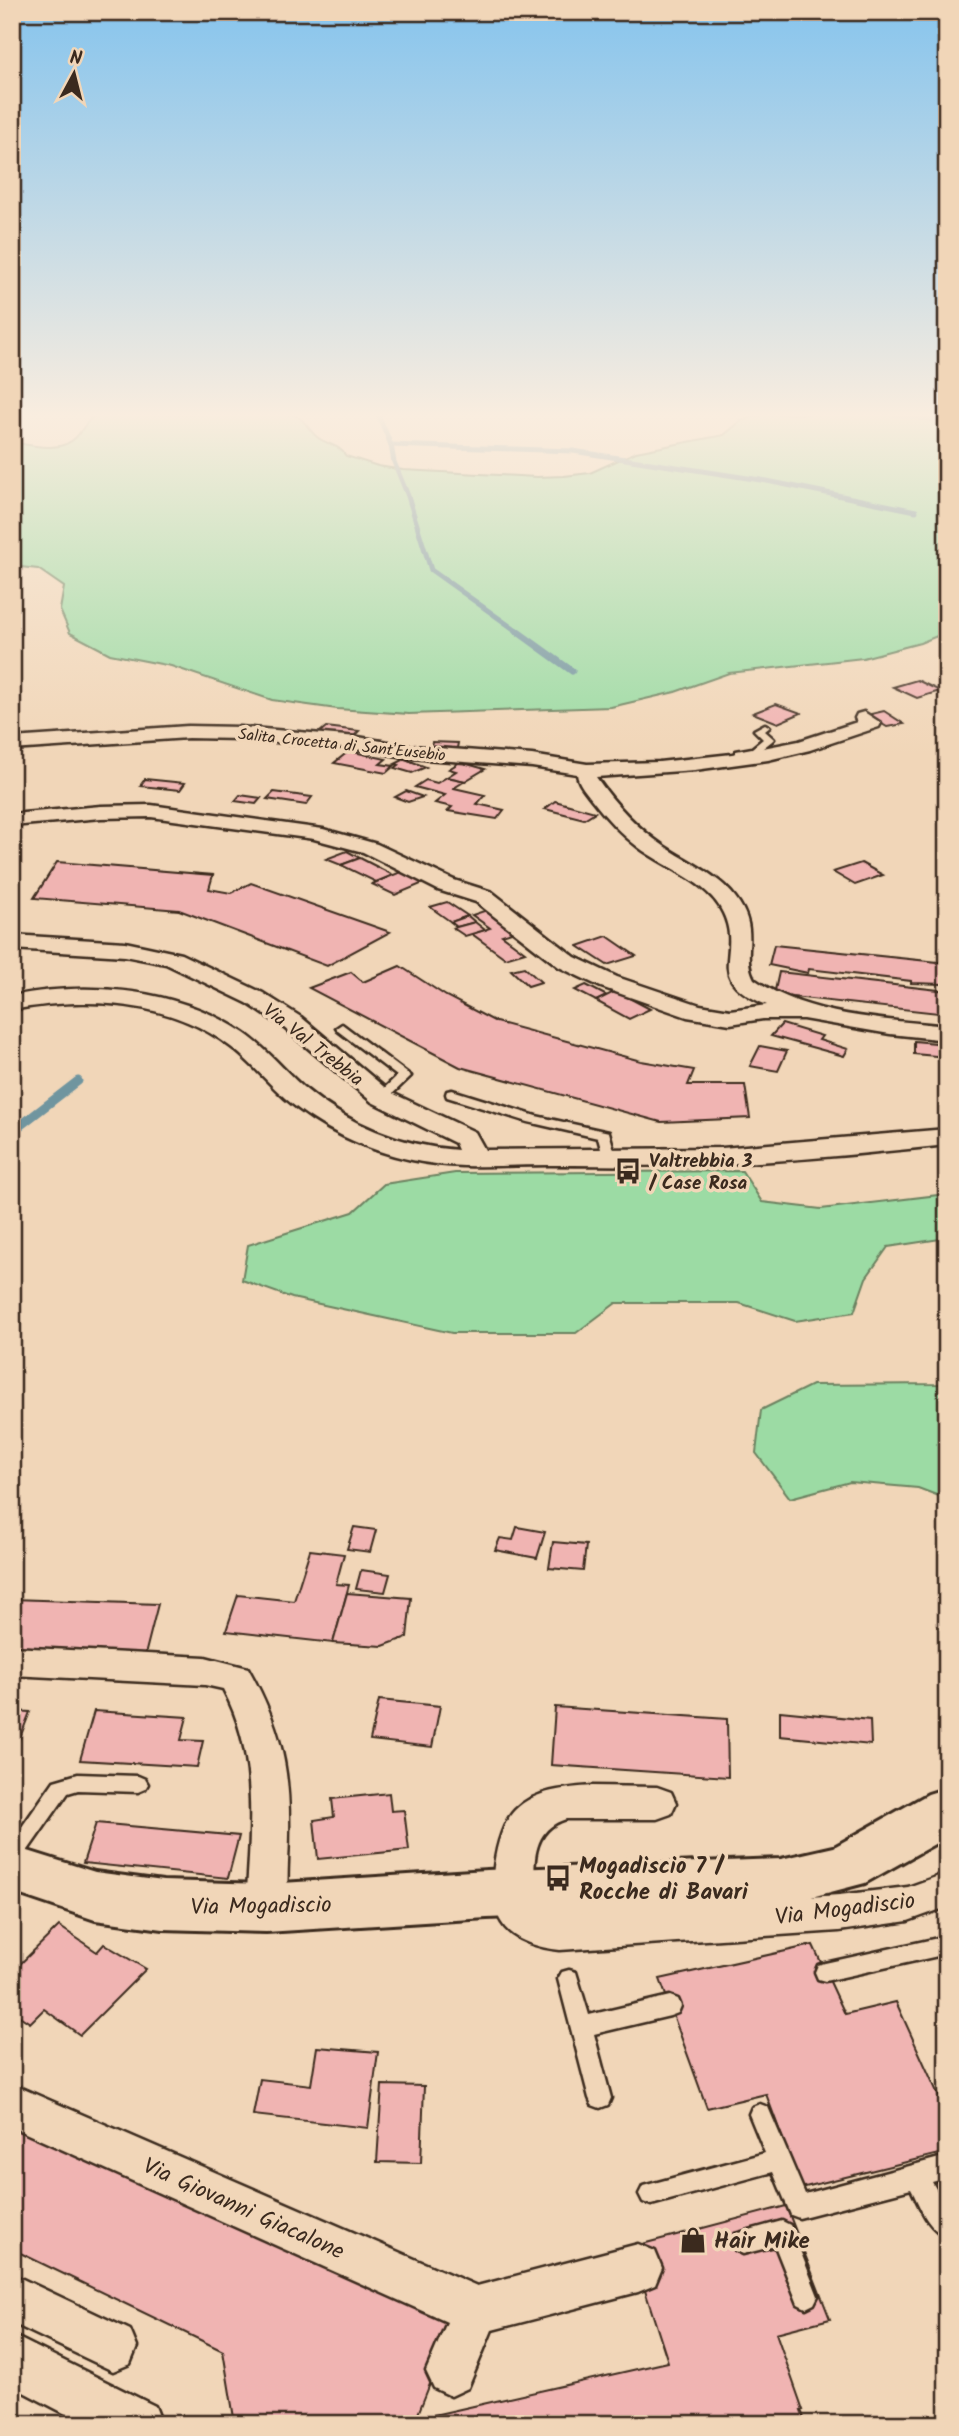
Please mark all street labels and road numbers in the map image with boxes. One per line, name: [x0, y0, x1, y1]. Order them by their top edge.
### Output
street label: Salita Crocetta di Sant'Eusebio: [237, 722, 447, 769]
street label: Via Val Trebbia: [256, 997, 370, 1095]
street label: Via Mogadiscio: [773, 1884, 917, 1936]
street label: Via Mogadiscio: [190, 1888, 332, 1926]
street label: Via Giovanni Giacalone: [137, 2149, 350, 2270]

